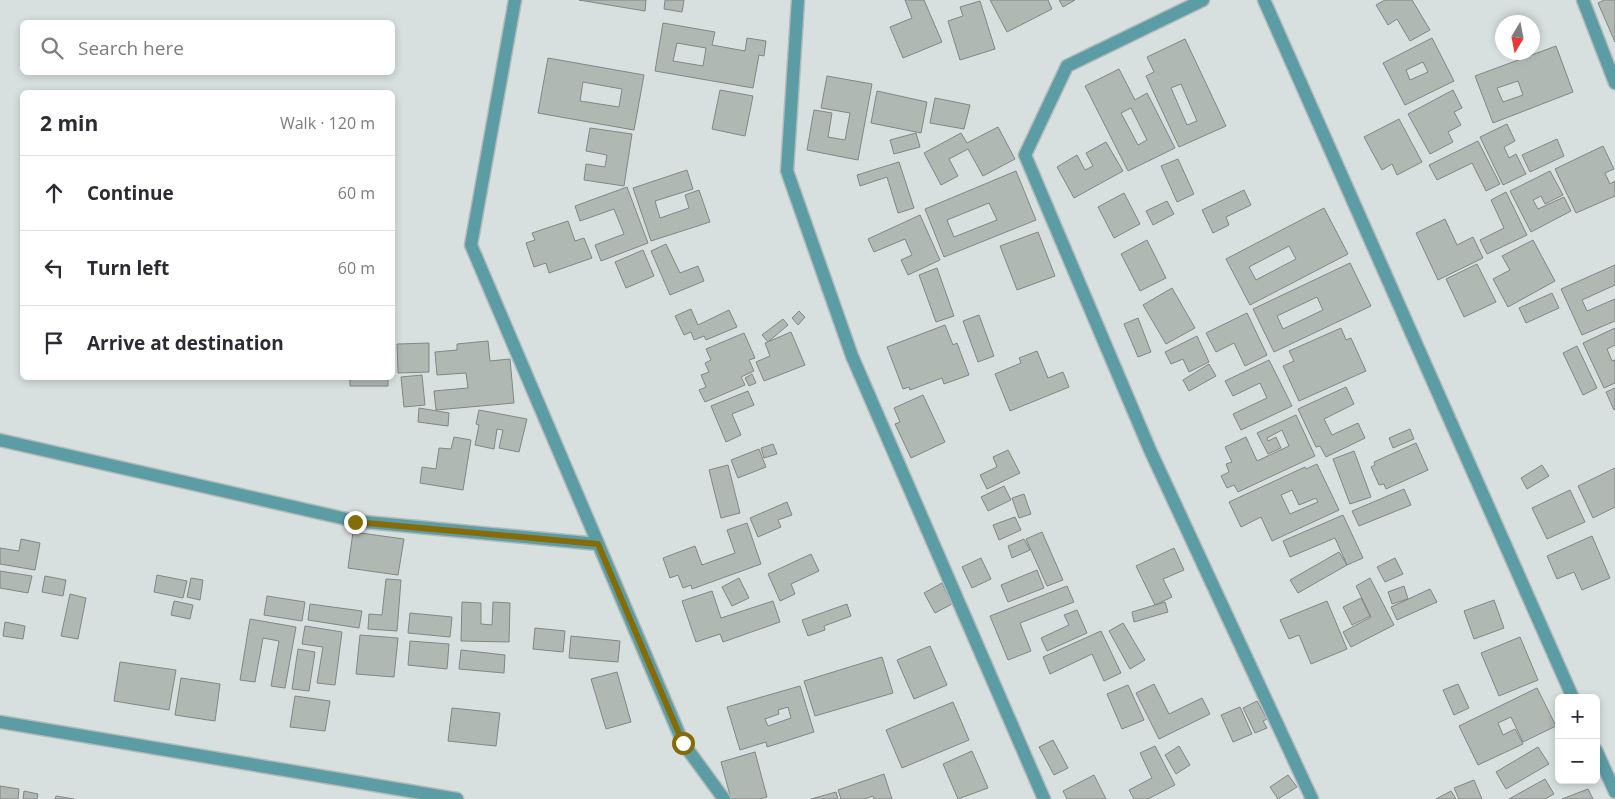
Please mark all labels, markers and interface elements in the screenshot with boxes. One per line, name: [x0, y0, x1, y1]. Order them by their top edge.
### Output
north arrow: [1495, 15, 1540, 60]
search box: [20, 20, 395, 75]
icon: search: [38, 34, 66, 62]
text: Search here: [78, 35, 184, 61]
text: 2 min: [40, 109, 98, 137]
text: Walk · 120 m: [280, 112, 375, 134]
icon: ahead: [40, 179, 68, 207]
text: Continue: [87, 180, 174, 206]
text: 60 m: [338, 182, 375, 204]
icon: left: [40, 254, 68, 282]
text: Turn left: [87, 255, 169, 281]
text: 60 m: [338, 257, 375, 279]
icon: arrive: [40, 329, 68, 357]
text: Arrive at destination: [87, 330, 284, 356]
route end: [344, 511, 367, 534]
map controls: [1555, 694, 1600, 784]
button: +: [1555, 694, 1600, 739]
route start: [672, 732, 695, 755]
button: −: [1555, 739, 1600, 784]

